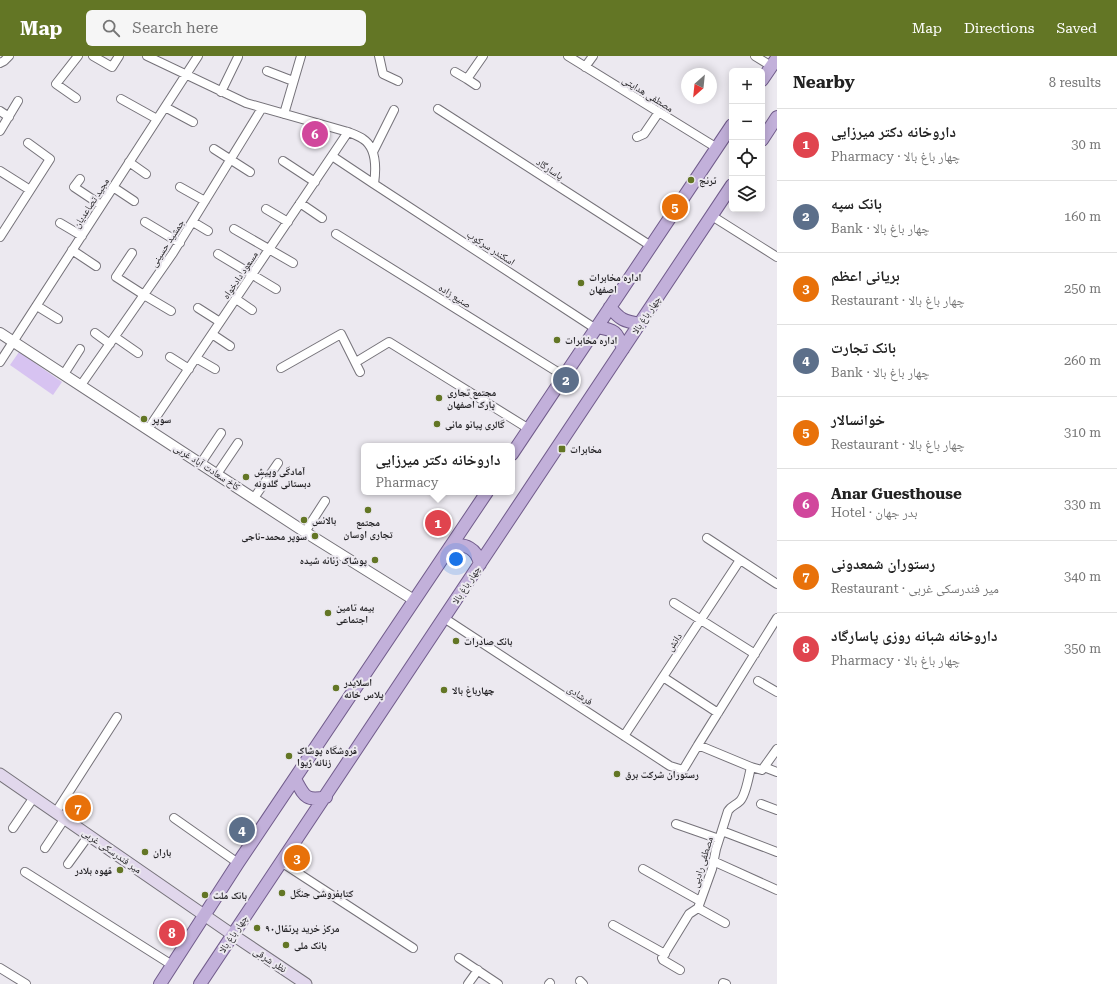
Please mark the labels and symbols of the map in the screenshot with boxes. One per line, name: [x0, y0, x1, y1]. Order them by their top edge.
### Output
north arrow: [681, 68, 717, 104]
street label: مصطفی هدایتی: [620, 74, 676, 115]
pin: 6: [302, 119, 328, 149]
street label: پاسارگاد: [534, 156, 566, 183]
marker: ترنج: [686, 175, 696, 185]
place label: ترنج: [699, 175, 717, 188]
street label: مجید تصاعدیان: [71, 176, 112, 231]
pin: 5: [662, 192, 688, 222]
street label: جمشید حسینی: [148, 217, 188, 269]
street label: اسکندر سرکوب: [465, 228, 517, 268]
street label: مسعود دادخواه: [220, 249, 260, 301]
place label: اداره مخابرات اصفهان: [589, 272, 642, 296]
marker: اداره مخابرات اصفهان: [576, 278, 586, 288]
street label: صنیع زاده: [436, 282, 473, 311]
street label: چهار باغ بالا: [629, 293, 664, 337]
marker: اداره مخابرات: [552, 335, 562, 345]
place label: اداره مخابرات: [565, 335, 618, 347]
pin: 2: [553, 365, 579, 395]
place label: مجتمع تجاری پارک اصفهان: [447, 387, 497, 411]
marker: مجتمع تجاری پارک اصفهان: [434, 393, 444, 403]
marker: سوپر: [139, 414, 149, 424]
place label: سوپر: [151, 414, 171, 426]
marker: گالری پیانو مانی: [432, 419, 442, 429]
place label: گالری پیانو مانی: [445, 419, 505, 431]
street label: کاخ سعادت آباد غربی: [171, 442, 242, 493]
marker: مخابرات: [557, 444, 567, 454]
place label: مخابرات: [570, 444, 602, 456]
place label: آمادگی وپیش دبستانی گلدونه: [254, 466, 311, 490]
marker: آمادگی وپیش دبستانی گلدونه: [241, 472, 251, 482]
marker: مجتمع تجاری اوسان: [363, 505, 373, 515]
pin: 1: [425, 508, 451, 538]
marker: بالانس: [299, 515, 309, 525]
place label: بالانس: [312, 515, 336, 527]
place label: مجتمع تجاری اوسان: [343, 517, 393, 541]
place label: سوپر محمد-ناجی: [241, 531, 307, 543]
marker: سوپر محمد-ناجی: [310, 531, 320, 541]
your location: [446, 549, 466, 569]
place label: پوشاک زنانه شیده: [300, 555, 368, 567]
marker: پوشاک زنانه شیده: [370, 555, 380, 565]
street label: چهار باغ بالا: [450, 563, 484, 607]
place label: بیمه تامین اجتماعی: [336, 602, 375, 626]
marker: بیمه تامین اجتماعی: [323, 608, 333, 618]
street label: دانش: [664, 631, 685, 654]
marker: بانک صادرات: [451, 636, 461, 646]
place label: بانک صادرات: [464, 636, 513, 648]
place label: اسلایدر پلاس خانه: [343, 677, 384, 701]
marker: اسلایدر پلاس خانه: [331, 683, 341, 693]
street label: فرشادی: [565, 683, 595, 708]
marker: چهارباغ بالا: [439, 685, 449, 695]
place label: چهارباغ بالا: [452, 685, 495, 698]
place label: فروشگاه پوشاک زنانه ژیوا: [297, 745, 357, 769]
marker: فروشگاه پوشاک زنانه ژیوا: [284, 751, 294, 761]
marker: رستوران شرکت برق: [612, 769, 622, 779]
place label: رستوران شرکت برق: [625, 769, 699, 781]
pin: 7: [65, 793, 91, 823]
pin: 4: [229, 815, 255, 845]
street label: میر فندرسکی غربی: [80, 826, 144, 877]
street label: مصطفی رادپی: [689, 835, 716, 889]
pin: 3: [284, 843, 310, 873]
marker: باران: [140, 847, 150, 857]
place label: باران: [153, 847, 172, 859]
place label: قهوه بلادر: [74, 865, 112, 877]
marker: قهوه بلادر: [115, 865, 125, 875]
marker: کتابفروشی جنگل: [277, 888, 287, 898]
place label: کتابفروشی جنگل: [290, 888, 354, 900]
marker: بانک ملت: [200, 890, 210, 900]
place label: بانک ملت: [213, 890, 247, 901]
street label: چهار باغ بالا: [216, 912, 251, 956]
pin: 8: [159, 918, 185, 948]
marker: مرکز خرید پرتقال۹۰: [252, 923, 262, 933]
place label: مرکز خرید پرتقال۹۰: [265, 923, 340, 935]
marker: بانک ملی: [281, 940, 291, 950]
place label: بانک ملی: [294, 940, 327, 952]
street label: نظر شرقی: [251, 945, 289, 976]

